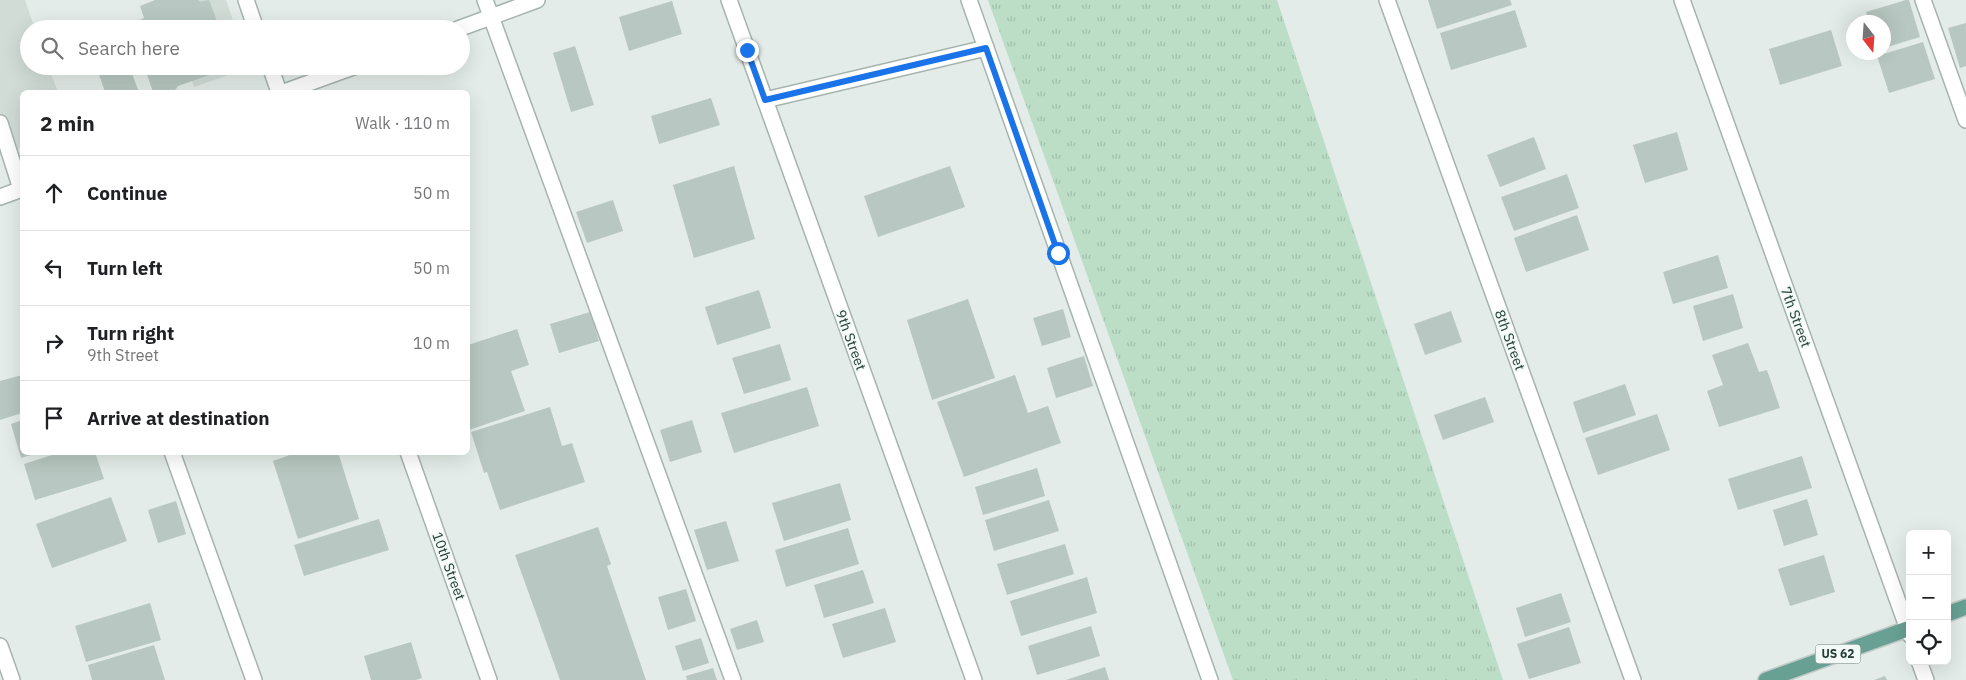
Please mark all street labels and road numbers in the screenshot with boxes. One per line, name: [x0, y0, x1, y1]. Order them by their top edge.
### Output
street label: 7th Street: [1777, 284, 1815, 350]
street label: 9th Street: [832, 307, 870, 373]
street label: 8th Street: [1491, 307, 1529, 373]
street label: 10th Street: [428, 529, 470, 603]
road number: US 62: [1816, 644, 1860, 664]

